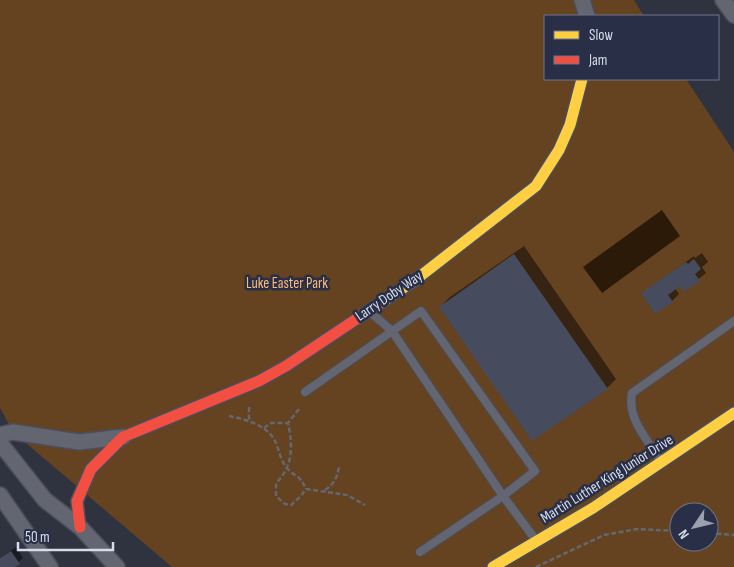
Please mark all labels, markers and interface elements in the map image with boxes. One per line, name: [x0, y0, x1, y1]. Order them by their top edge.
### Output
legend: [544, 15, 719, 80]
text: Slow: [589, 26, 613, 45]
text: Jam: [588, 51, 607, 70]
street label: Larry Doby Way: [352, 266, 426, 325]
park label: Luke Easter Park: [246, 274, 328, 293]
street label: Martin Luther King Junior Drive: [537, 430, 677, 528]
north arrow: [669, 502, 719, 552]
scale bar: [18, 520, 112, 552]
text: N: [675, 526, 693, 542]
text: 50 m: [25, 528, 50, 547]

